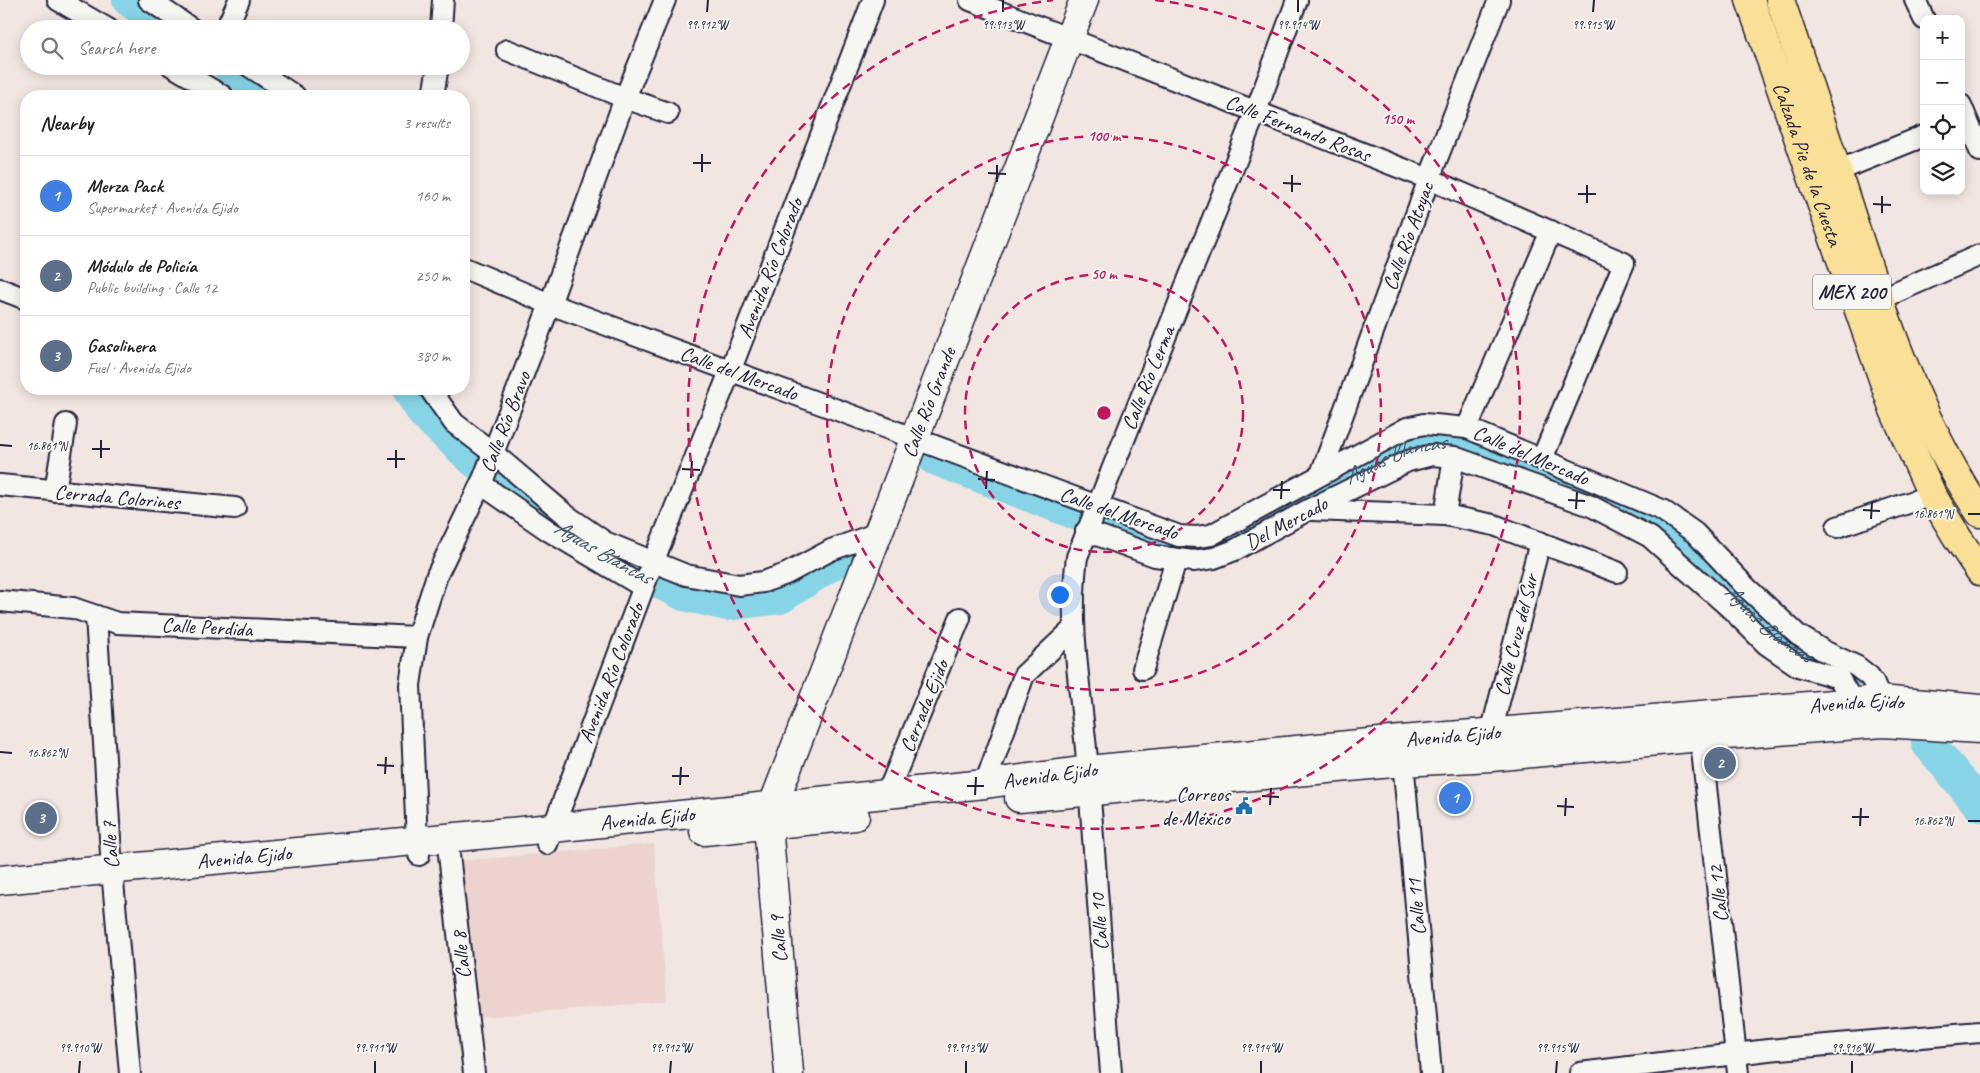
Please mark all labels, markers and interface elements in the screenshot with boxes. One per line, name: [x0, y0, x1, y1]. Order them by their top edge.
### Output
map controls: [1920, 15, 1965, 195]
button: +: [1920, 15, 1965, 60]
text: 99.912°W: [686, 17, 730, 33]
text: 99.913°W: [982, 17, 1026, 33]
text: 99.914°W: [1277, 17, 1321, 33]
text: 99.915°W: [1572, 17, 1616, 33]
search box: [20, 20, 470, 75]
icon: search: [38, 34, 66, 62]
text: Search here: [78, 36, 155, 60]
button: −: [1920, 60, 1965, 105]
street label: Calzada Pie de la Cuesta: [1767, 79, 1849, 251]
street label: Calle Fernando Rosas: [1222, 88, 1376, 168]
button: locate: [1920, 105, 1965, 150]
text: Nearby: [40, 110, 93, 136]
text: 150 m: [1382, 110, 1416, 129]
text: 3 results: [403, 113, 450, 133]
text: 100 m: [1088, 127, 1122, 146]
button: layers: [1920, 150, 1965, 195]
text: Merza Pack: [87, 174, 163, 198]
street label: Calle Río Atoyac: [1376, 177, 1440, 294]
text: 1: [52, 186, 60, 206]
text: 160 m: [416, 186, 450, 206]
street label: Avenida Río Colorado: [731, 192, 810, 342]
text: Supermarket · Avenida Ejido: [87, 198, 238, 218]
text: Módulo de Policía: [87, 254, 197, 278]
text: 50 m: [1091, 265, 1118, 284]
text: 2: [52, 266, 60, 286]
text: 250 m: [416, 266, 450, 286]
road number: MEX 200: [1813, 274, 1891, 310]
text: Public building · Calle 12: [87, 278, 217, 298]
street label: Calle Río Lerma: [1115, 320, 1182, 434]
text: Gasolinera: [87, 334, 155, 358]
street label: Calle del Mercado: [677, 340, 803, 407]
street label: Calle Río Grande: [896, 343, 962, 461]
text: 3: [52, 346, 60, 366]
text: 380 m: [416, 346, 450, 366]
text: Fuel · Avenida Ejido: [87, 358, 191, 378]
street label: Calle Río Bravo: [474, 366, 537, 476]
centre of rings: [1095, 404, 1113, 422]
street label: Calle del Mercado: [1469, 419, 1594, 492]
water label: Aguas Blancas: [1339, 427, 1451, 491]
text: 16.861°N: [27, 438, 69, 454]
street label: Cerrada Colorines: [53, 479, 182, 516]
street label: Calle del Mercado: [1057, 481, 1183, 546]
street label: Del Mercado: [1240, 490, 1333, 556]
text: 16.861°N: [1913, 506, 1955, 522]
water label: Aguas Blancas: [550, 513, 660, 592]
street label: Calle Cruz del Sur: [1488, 569, 1544, 699]
water label: Aguas Blancas: [1719, 578, 1820, 671]
your location: [1047, 582, 1073, 608]
street label: Avenida Río Colorado: [572, 597, 651, 747]
street label: Calle Perdida: [161, 612, 255, 642]
street label: Cerrada Ejido: [894, 654, 955, 756]
street label: Avenida Ejido: [1808, 687, 1907, 719]
street label: Avenida Ejido: [1405, 719, 1504, 753]
pin: 2: [1704, 744, 1736, 782]
text: 16.862°N: [27, 745, 69, 761]
street label: Avenida Ejido: [1001, 756, 1100, 794]
pin: 1: [1439, 779, 1471, 817]
place label: Correos de México: [1162, 781, 1233, 831]
public building icon: Correos de México: [1234, 796, 1254, 816]
pin: 3: [25, 799, 57, 837]
street label: Avenida Ejido: [599, 800, 698, 836]
text: 16.862°N: [1913, 813, 1955, 829]
street label: Calle 7: [95, 819, 125, 870]
street label: Avenida Ejido: [196, 839, 295, 874]
street label: Calle 12: [1702, 863, 1734, 924]
street label: Calle 11: [1400, 876, 1431, 937]
street label: Calle 10: [1084, 891, 1114, 951]
street label: Calle 9: [763, 913, 793, 964]
street label: Calle 8: [445, 927, 476, 980]
text: 99.910°W: [59, 1040, 103, 1056]
text: 99.911°W: [354, 1040, 398, 1056]
text: 99.912°W: [650, 1040, 694, 1056]
text: 99.913°W: [945, 1040, 989, 1056]
text: 99.914°W: [1240, 1040, 1284, 1056]
text: 99.915°W: [1536, 1040, 1580, 1056]
text: 99.916°W: [1831, 1040, 1875, 1056]

